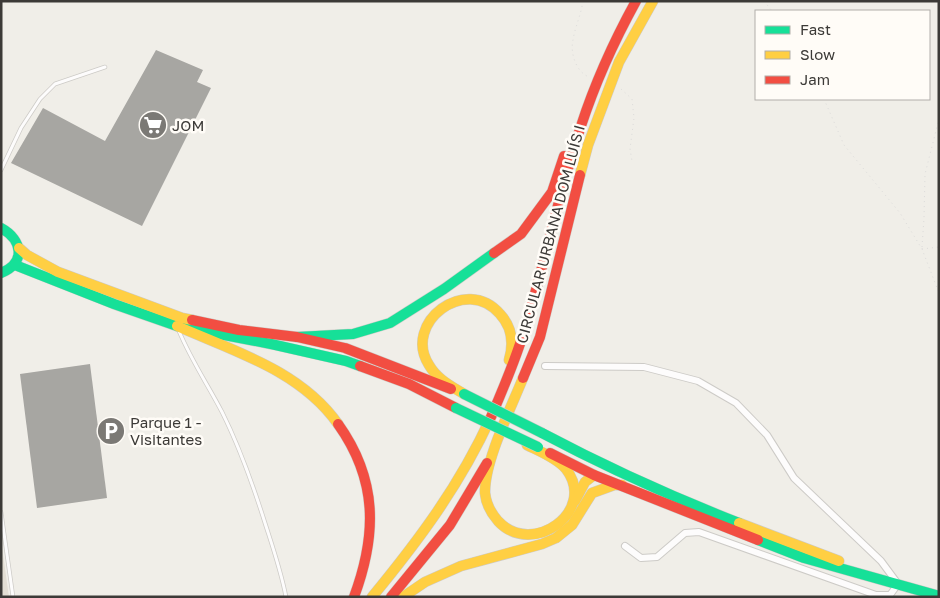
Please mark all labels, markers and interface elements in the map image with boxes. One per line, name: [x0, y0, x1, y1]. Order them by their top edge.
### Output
legend: [755, 10, 930, 100]
text: Fast: [800, 20, 831, 38]
text: Slow: [800, 45, 835, 63]
text: Jam: [800, 70, 830, 88]
supermarket icon: JOM: [138, 110, 168, 140]
place label: JOM: [172, 116, 204, 134]
street label: CIRCULAR URBANA DOM LUÍS I: [512, 123, 588, 345]
place label: Parque 1 - Visitantes: [130, 413, 202, 448]
parking icon: Parque 1 - Visitantes: [96, 416, 126, 446]

